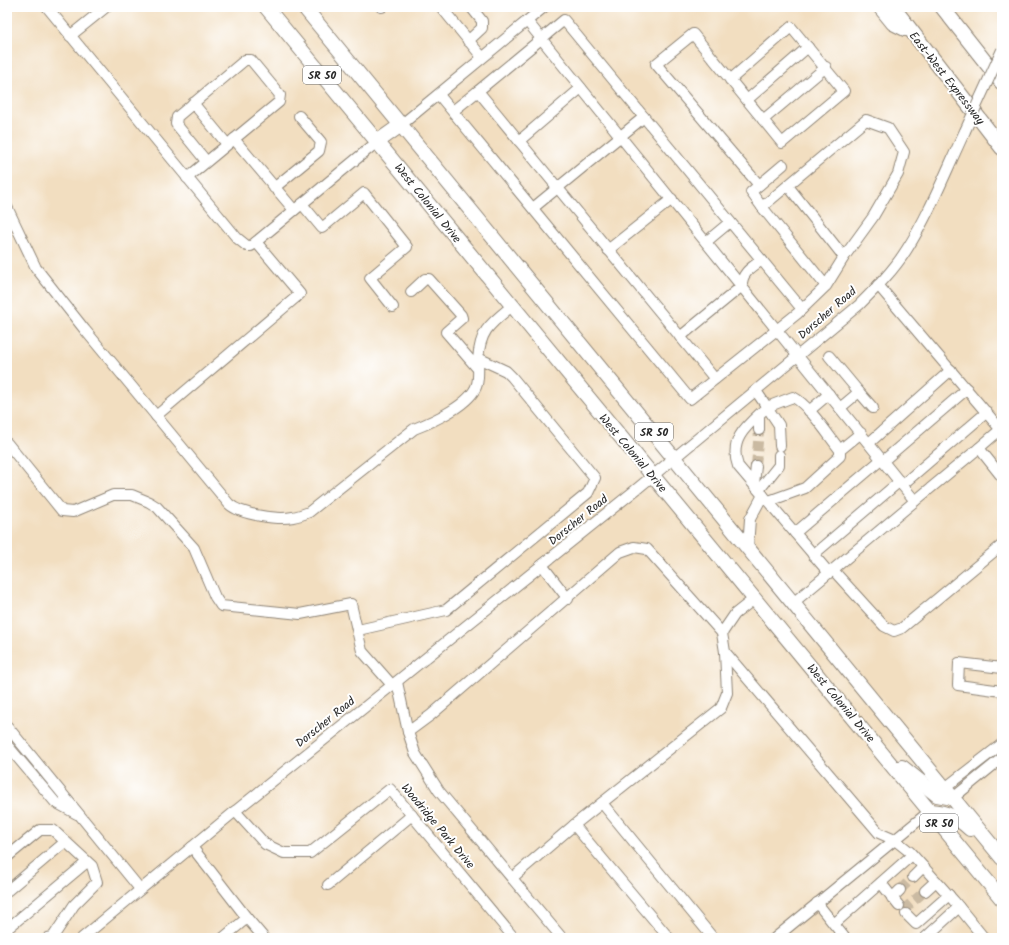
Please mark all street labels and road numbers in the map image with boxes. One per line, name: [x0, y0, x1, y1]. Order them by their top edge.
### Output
street label: East-West Expressway: [904, 28, 989, 129]
road number: SR 50: [303, 66, 341, 84]
street label: West Colonial Drive: [389, 159, 466, 248]
street label: Dorscher Road: [794, 282, 862, 344]
street label: West Colonial Drive: [594, 410, 672, 497]
road number: SR 50: [635, 423, 673, 441]
street label: Dorscher Road: [544, 490, 613, 551]
street label: West Colonial Drive: [802, 660, 880, 747]
street label: Dorscher Road: [291, 692, 360, 753]
street label: Woodridge Park Drive: [396, 779, 480, 874]
road number: SR 50: [920, 814, 958, 832]

